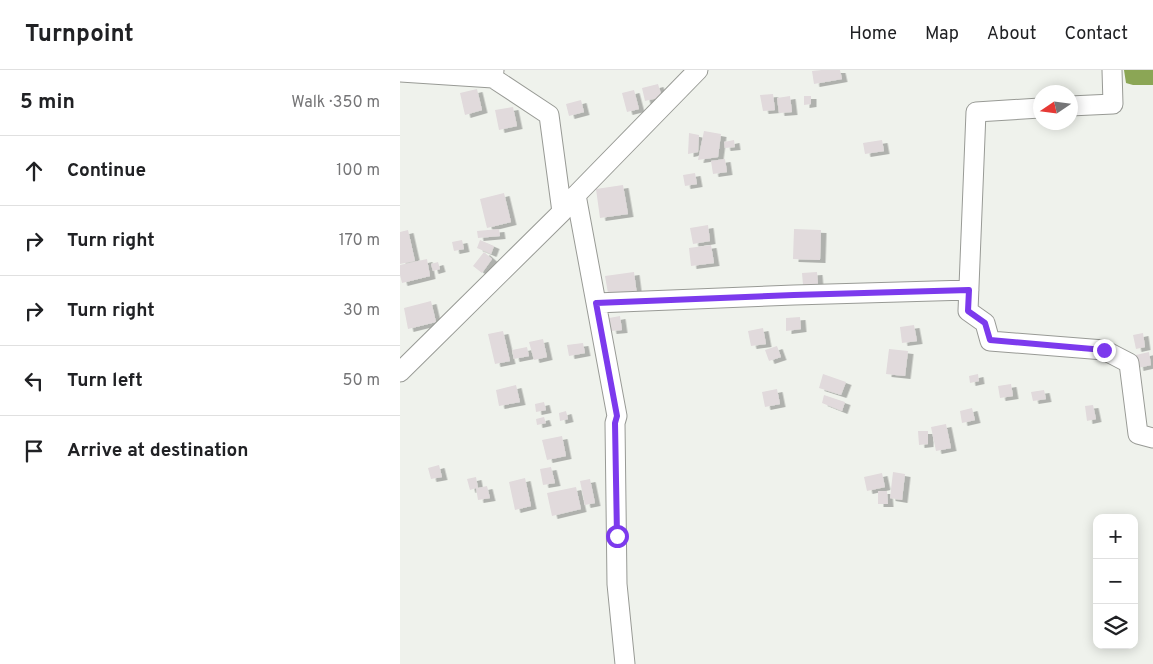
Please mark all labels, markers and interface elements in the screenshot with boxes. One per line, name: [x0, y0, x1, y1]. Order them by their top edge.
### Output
text: Turnpoint: [25, 20, 134, 50]
text: Home: [849, 23, 897, 46]
text: Map: [925, 23, 959, 46]
text: About: [987, 23, 1036, 46]
text: Contact: [1064, 23, 1128, 46]
north arrow: [1033, 85, 1078, 130]
text: 5 min: [20, 89, 75, 116]
text: Walk · 350 m: [291, 93, 380, 113]
icon: ahead: [20, 157, 48, 185]
text: Continue: [67, 159, 146, 183]
text: 100 m: [336, 161, 380, 181]
icon: right: [20, 227, 48, 255]
text: Turn right: [67, 229, 155, 253]
text: 170 m: [339, 231, 380, 251]
icon: right: [20, 297, 48, 325]
text: Turn right: [67, 299, 155, 323]
text: 30 m: [343, 301, 380, 321]
route end: [1093, 339, 1116, 362]
icon: left: [20, 367, 48, 395]
text: Turn left: [67, 369, 143, 393]
text: 50 m: [343, 371, 380, 391]
icon: arrive: [20, 437, 48, 465]
text: Arrive at destination: [67, 439, 248, 463]
map controls: [1093, 514, 1138, 649]
button: +: [1093, 514, 1138, 559]
route start: [606, 525, 629, 548]
button: −: [1093, 559, 1138, 604]
button: layers: [1093, 604, 1138, 649]

